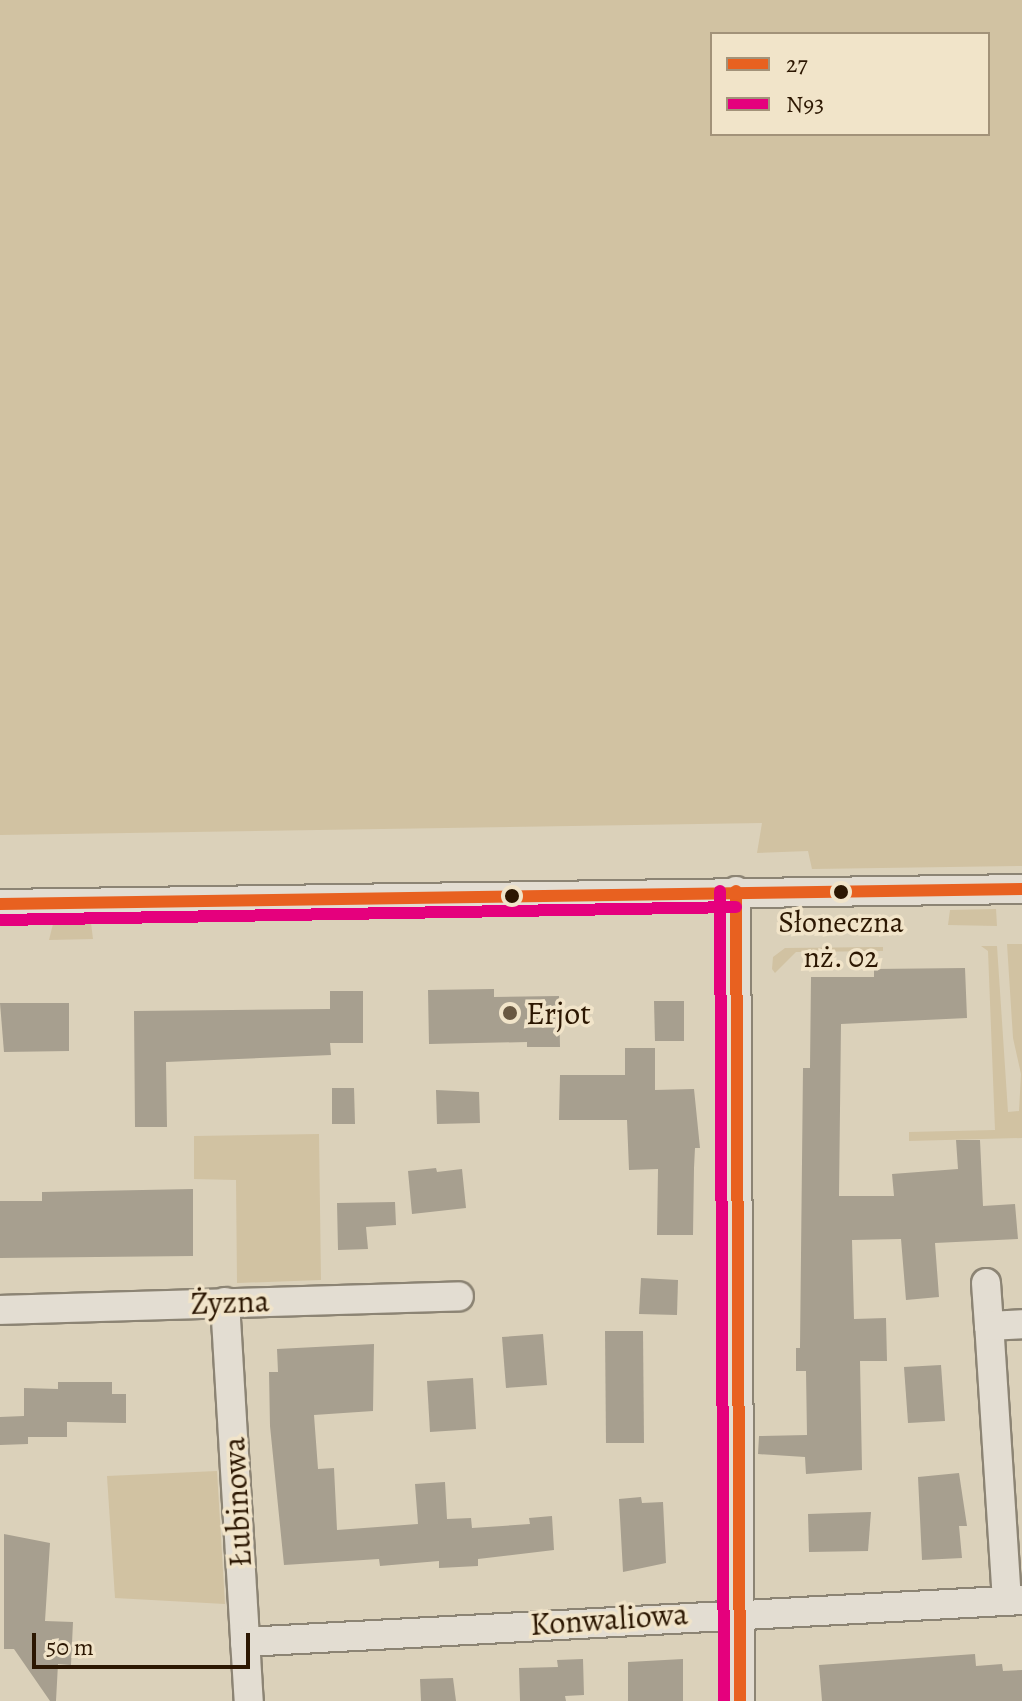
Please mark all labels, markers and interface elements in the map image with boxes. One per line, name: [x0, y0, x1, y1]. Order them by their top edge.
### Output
legend: [710, 32, 990, 136]
text: 27: [786, 48, 807, 80]
text: N93: [786, 88, 824, 120]
marker: Słoneczna nż. 02: [833, 884, 849, 900]
unlabelled marker: [504, 888, 520, 904]
place label: Słoneczna nż. 02: [778, 904, 904, 974]
place label: Erjot: [526, 994, 591, 1032]
marker: Erjot: [501, 1004, 519, 1022]
street label: Żyzna: [190, 1281, 270, 1323]
street label: Łubinowa: [214, 1436, 260, 1568]
street label: Konwaliowa: [529, 1594, 689, 1644]
scale bar: [36, 1617, 254, 1667]
text: 50 m: [46, 1631, 94, 1663]

